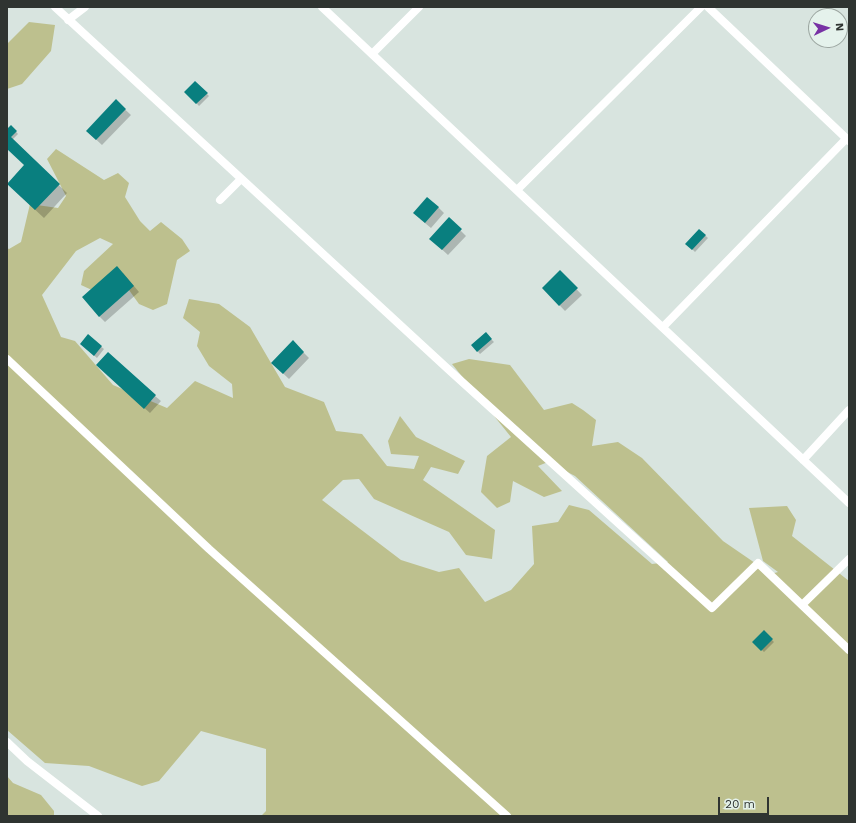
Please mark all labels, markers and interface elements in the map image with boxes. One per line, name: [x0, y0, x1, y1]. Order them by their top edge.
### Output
north arrow: [808, 8, 848, 48]
text: N: [833, 23, 846, 32]
scale bar: [720, 789, 771, 815]
text: 20 m: [725, 797, 755, 811]

